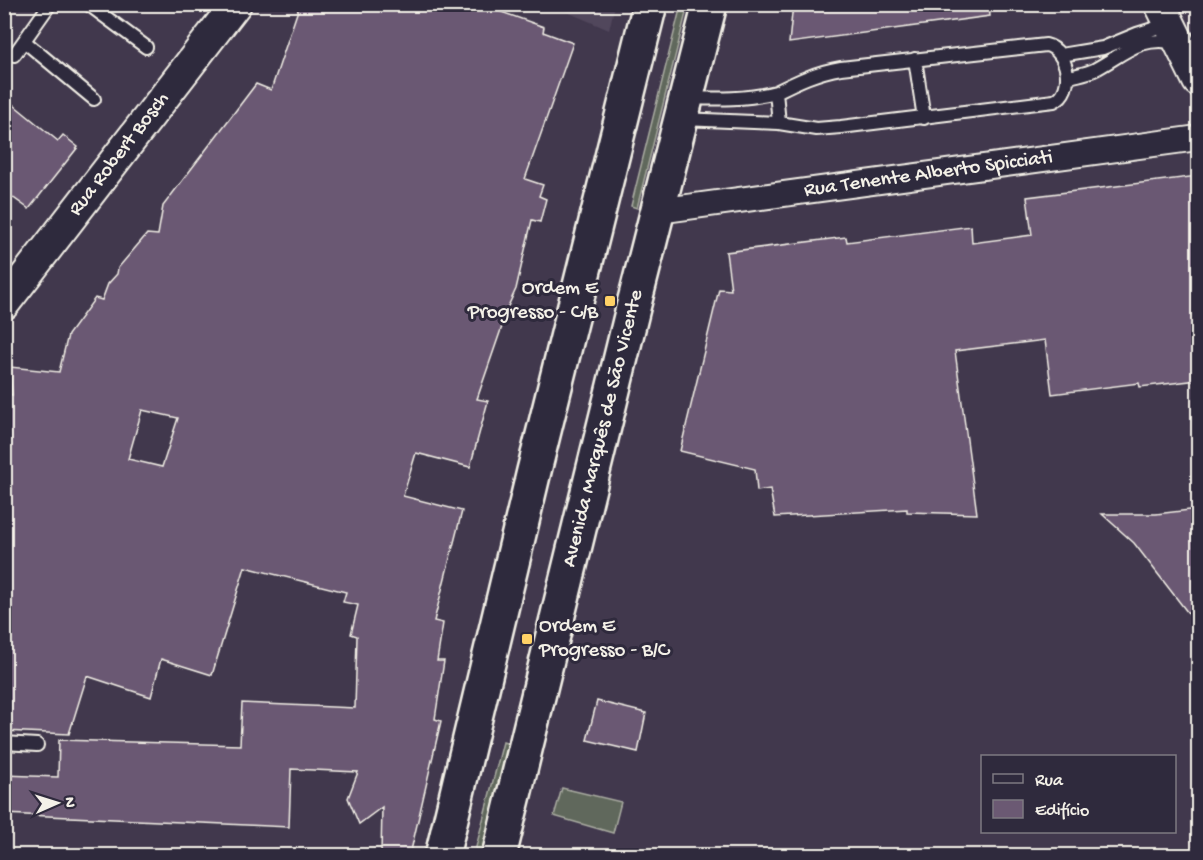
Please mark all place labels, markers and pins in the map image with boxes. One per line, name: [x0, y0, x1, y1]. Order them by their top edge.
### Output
place label: Ordem E Progresso - C/B: [467, 277, 599, 326]
marker: Ordem E Progresso - C/B: [603, 294, 617, 308]
place label: Ordem E Progresso - B/C: [538, 615, 671, 664]
marker: Ordem E Progresso - B/C: [520, 632, 534, 646]

